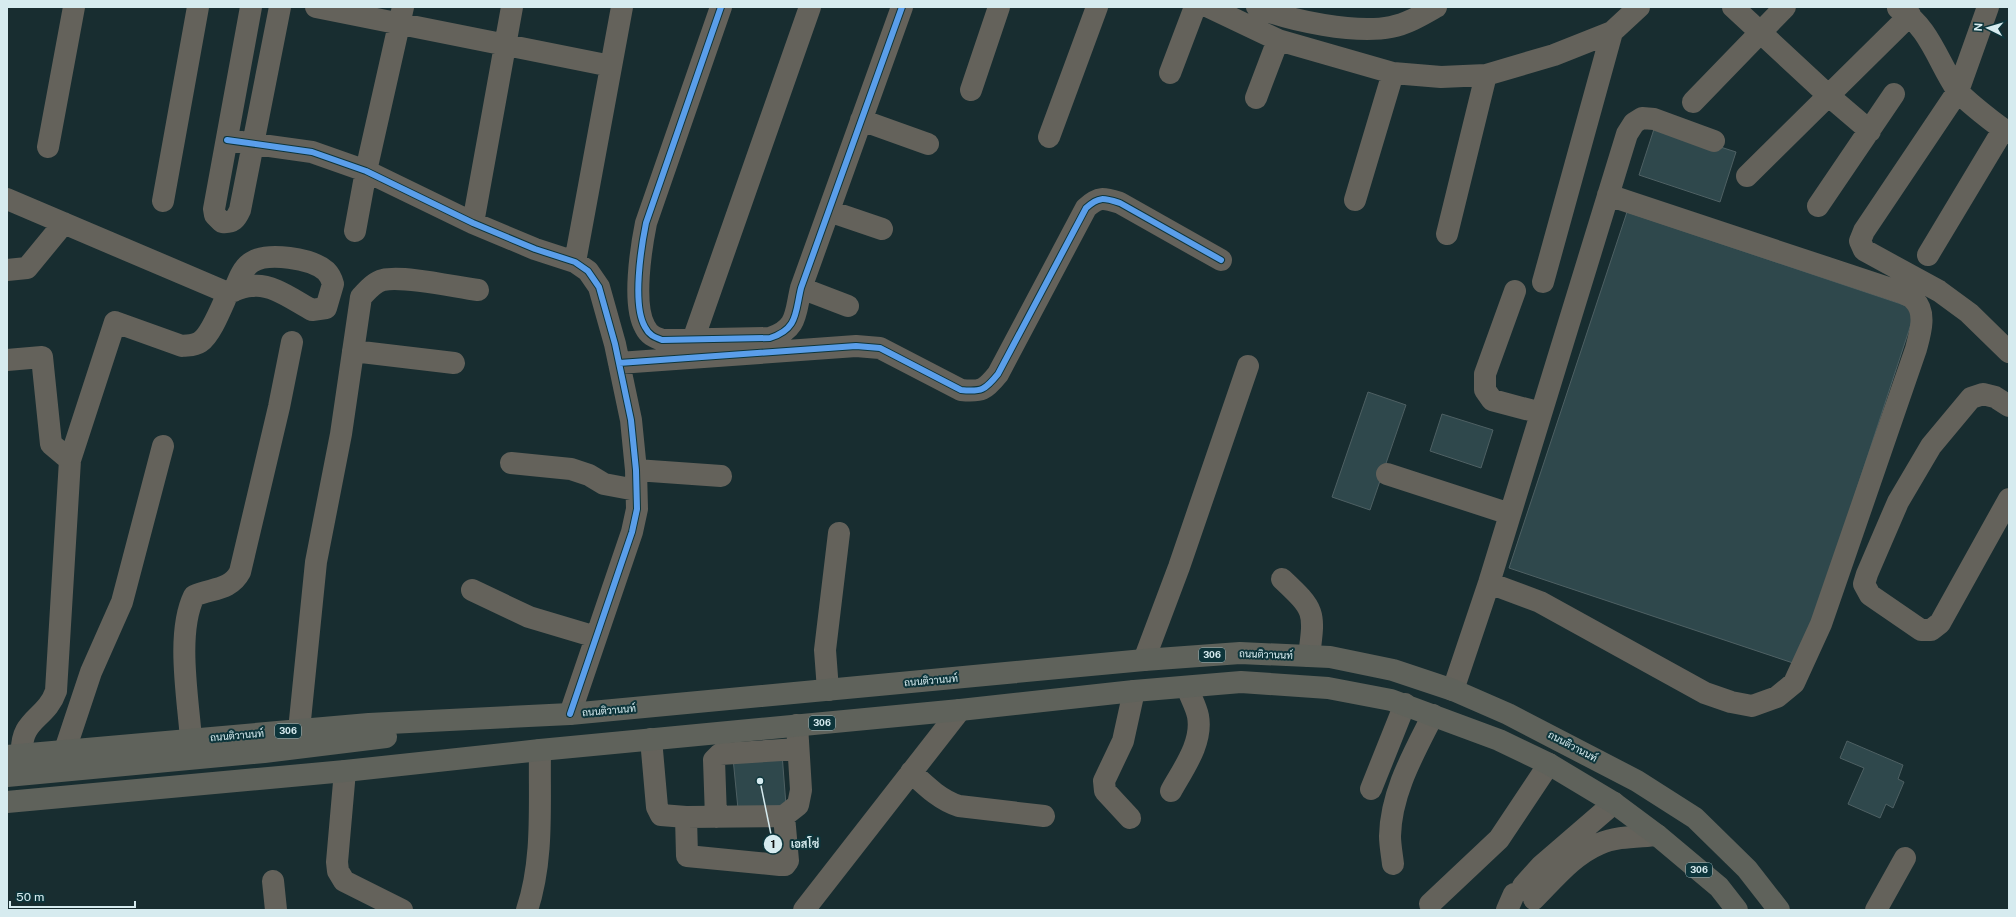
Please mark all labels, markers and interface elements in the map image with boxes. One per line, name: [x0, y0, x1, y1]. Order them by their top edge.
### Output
north arrow: [1968, 8, 2008, 48]
text: N: [1972, 22, 1984, 32]
street label: ถนนติวานนท์: [1239, 646, 1293, 661]
road number: 306: [1199, 648, 1225, 662]
street label: ถนนติวานนท์: [904, 671, 958, 688]
street label: ถนนติวานนท์: [582, 701, 636, 718]
road number: 306: [809, 716, 835, 730]
road number: 306: [275, 724, 301, 738]
street label: ถนนติวานนท์: [210, 726, 264, 743]
street label: ถนนติวานนท์: [1546, 727, 1600, 764]
callout: เอสโซ่: [763, 832, 827, 855]
text: เอสโซ่: [791, 836, 819, 850]
text: 1: [770, 837, 776, 851]
road number: 306: [1686, 863, 1712, 877]
scale bar: [10, 883, 135, 909]
text: 50 m: [16, 890, 44, 904]

